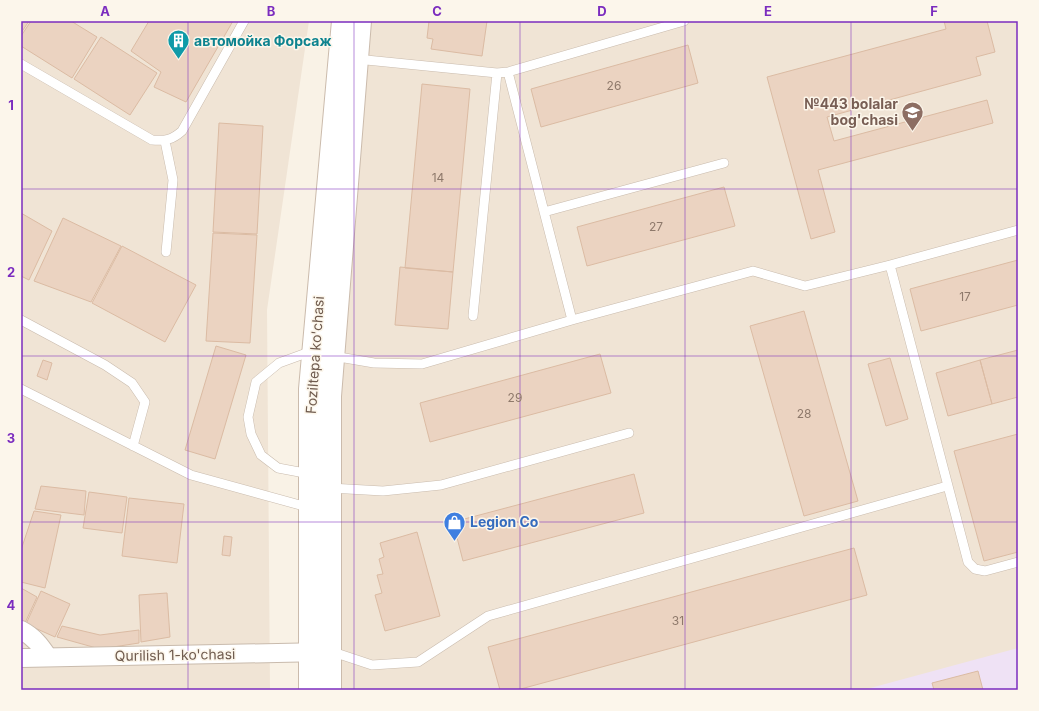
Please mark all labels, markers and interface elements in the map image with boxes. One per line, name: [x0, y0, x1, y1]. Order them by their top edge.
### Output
text: A: [100, 3, 110, 19]
text: B: [267, 3, 276, 19]
text: C: [432, 3, 442, 19]
text: D: [597, 3, 607, 19]
text: E: [764, 3, 772, 19]
text: F: [930, 3, 938, 19]
building icon: автомойка Форсаж: [165, 28, 191, 61]
place label: автомойка Форсаж: [194, 32, 332, 49]
house number: 26: [607, 78, 621, 93]
place label: №443 bolalar bog'chasi: [804, 95, 898, 128]
text: 1: [8, 97, 14, 113]
school or university icon: №443 bolalar bog'chasi: [900, 99, 926, 132]
house number: 14: [432, 170, 445, 185]
house number: 27: [649, 219, 663, 234]
text: 2: [7, 264, 15, 280]
house number: 17: [959, 289, 971, 304]
street label: Foziltepa ko'chasi: [302, 295, 327, 415]
house number: 29: [508, 390, 522, 405]
house number: 28: [797, 406, 811, 421]
text: 3: [7, 430, 15, 446]
shop icon: Legion Co: [442, 509, 468, 542]
place label: Legion Co: [470, 513, 539, 530]
text: 4: [7, 597, 16, 613]
house number: 31: [672, 613, 684, 628]
street label: Qurilish 1-ko'chasi: [114, 645, 236, 664]

